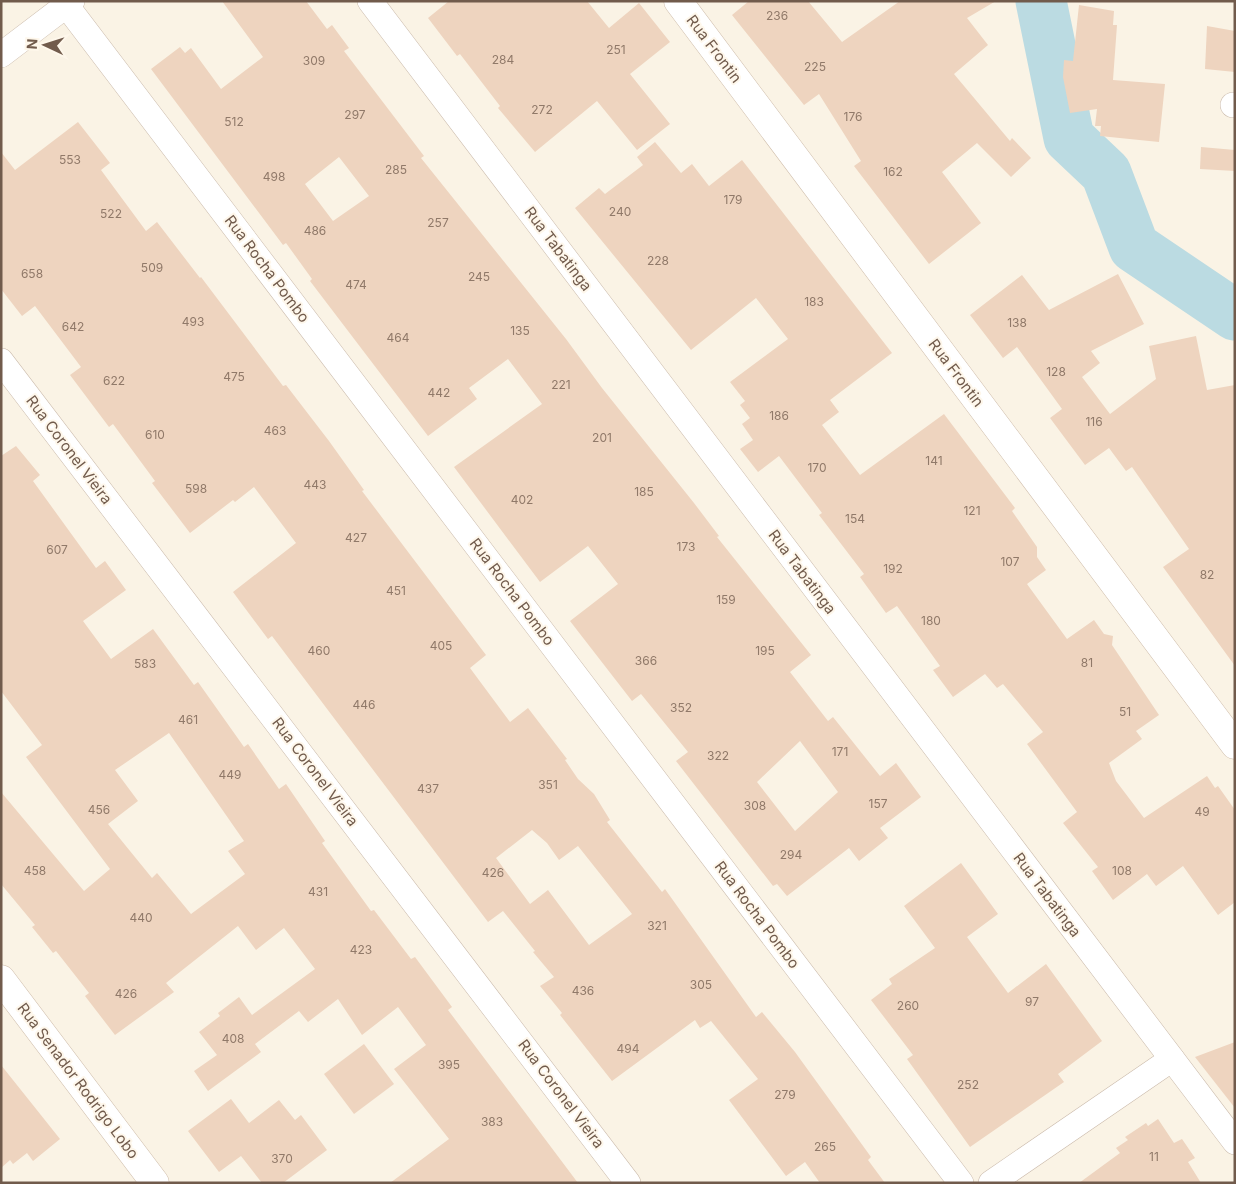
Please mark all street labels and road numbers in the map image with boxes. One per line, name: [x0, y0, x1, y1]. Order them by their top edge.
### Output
street label: Rua Frontin: [683, 11, 746, 86]
street label: Rua Tabatinga: [520, 203, 596, 295]
street label: Rua Rocha Pombo: [221, 211, 314, 326]
street label: Rua Frontin: [925, 335, 988, 410]
street label: Rua Coronel Vieira: [22, 392, 117, 508]
street label: Rua Tabatinga: [764, 526, 840, 618]
street label: Rua Rocha Pombo: [466, 534, 559, 649]
street label: Rua Coronel Vieira: [268, 714, 363, 830]
street label: Rua Tabatinga: [1009, 849, 1085, 941]
street label: Rua Rocha Pombo: [711, 857, 804, 972]
street label: Rua Senador Rodrigo Lobo: [14, 999, 143, 1162]
street label: Rua Coronel Vieira: [514, 1036, 609, 1152]

